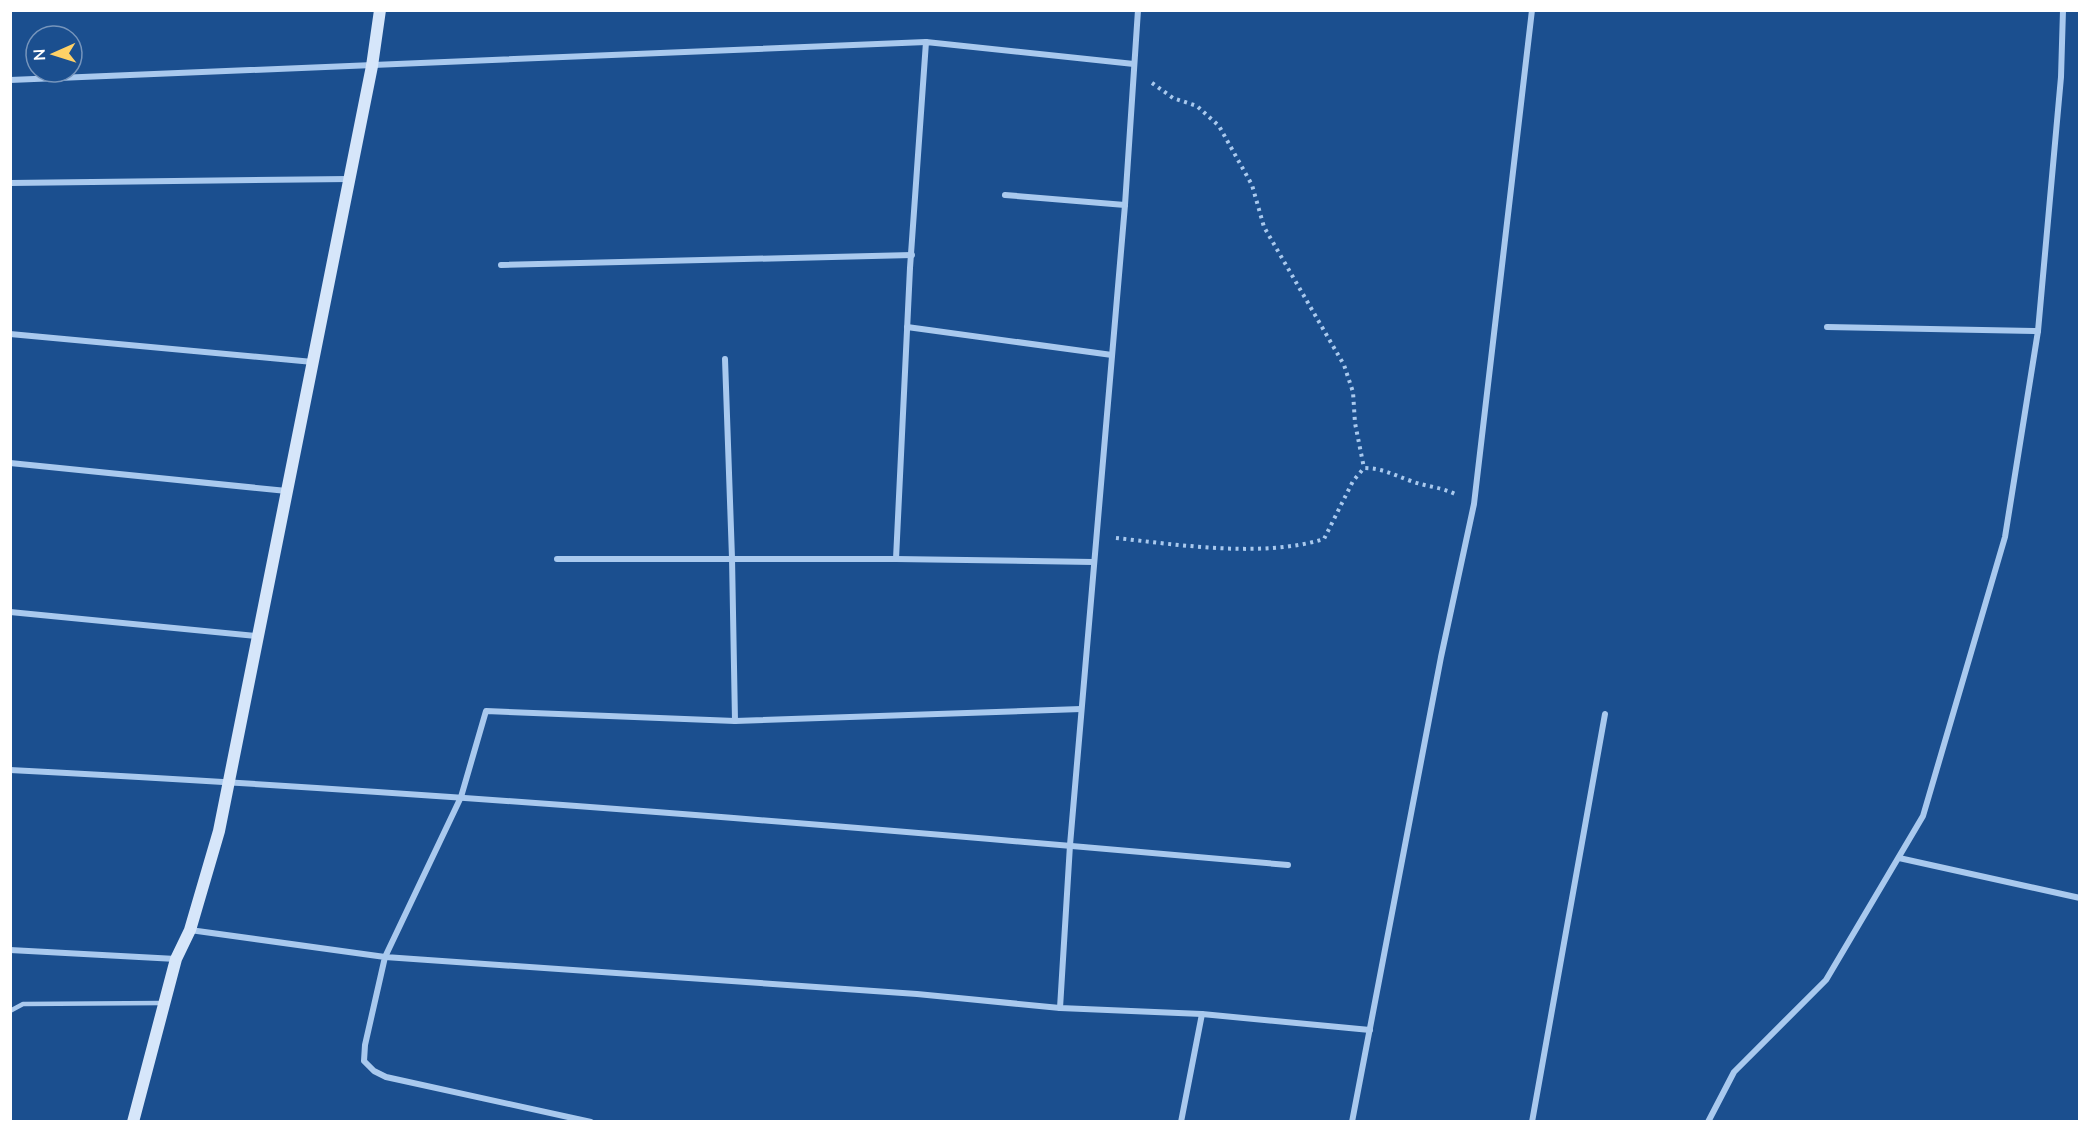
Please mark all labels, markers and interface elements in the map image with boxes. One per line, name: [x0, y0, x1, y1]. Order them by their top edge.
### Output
north arrow: [24, 24, 84, 84]
text: N: [29, 48, 51, 61]

